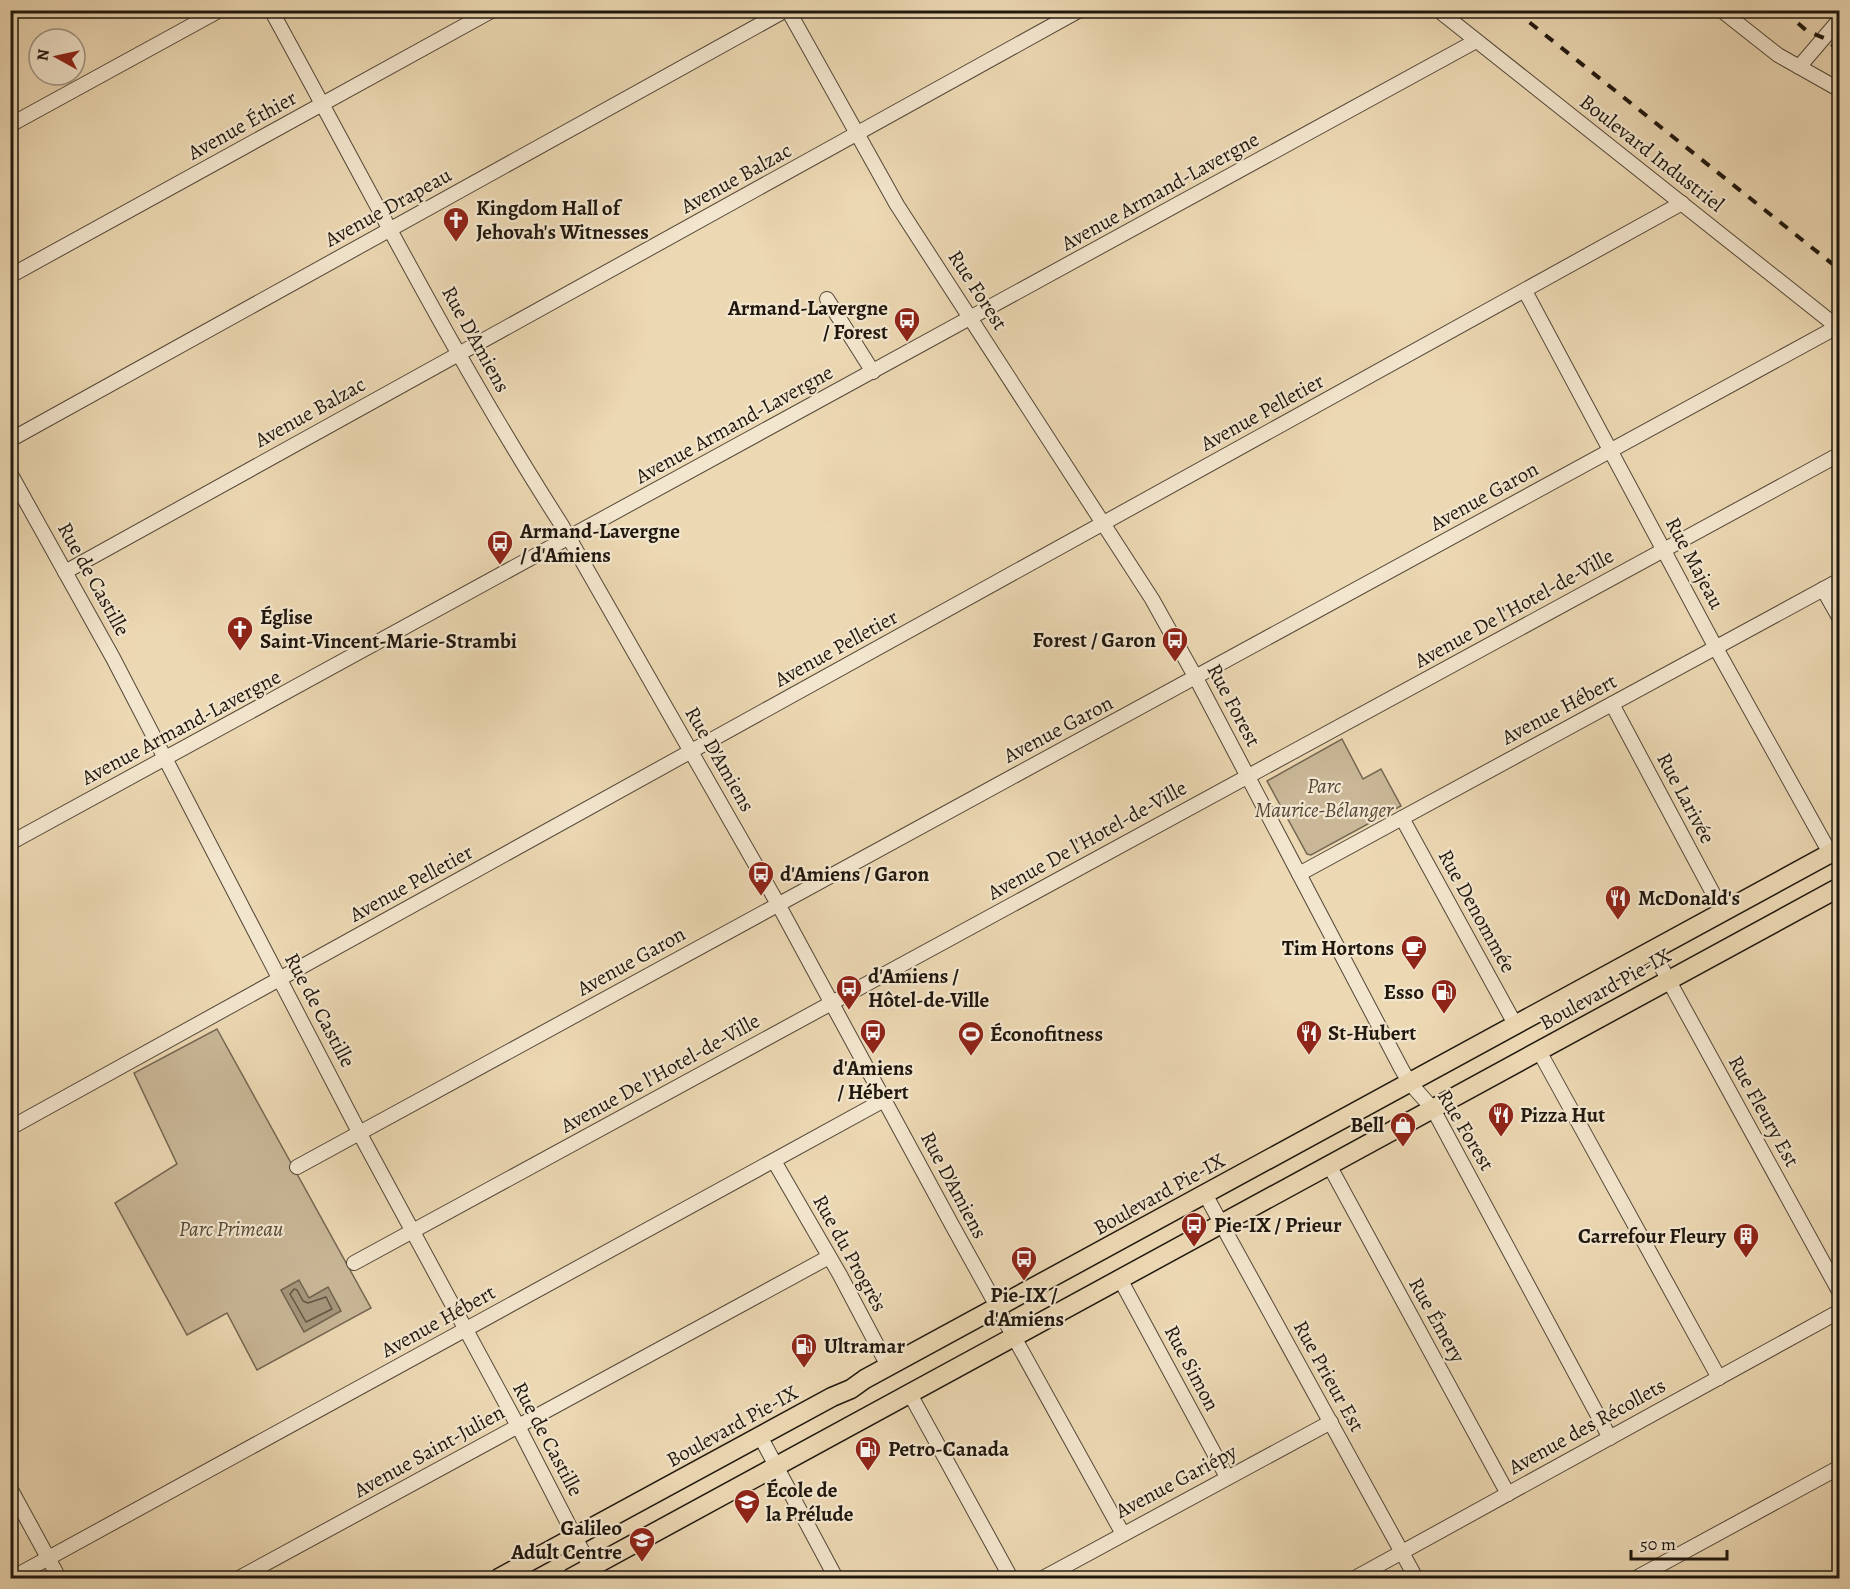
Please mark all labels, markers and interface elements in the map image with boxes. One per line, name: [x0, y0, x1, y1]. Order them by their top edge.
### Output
north arrow: [27, 27, 87, 87]
text: N: [31, 47, 55, 62]
street label: Avenue Éthier: [182, 84, 302, 167]
street label: Boulevard Industriel: [1574, 88, 1730, 218]
street label: Avenue Armand-Lavergne: [1055, 125, 1264, 258]
street label: Avenue Balzac: [675, 136, 796, 220]
street label: Avenue Drapeau: [319, 160, 457, 254]
place label: Kingdom Hall of Jehovah's Witnesses: [476, 194, 649, 246]
church icon: Kingdom Hall of Jehovah's Witnesses: [441, 205, 471, 243]
street label: Rue Forest: [942, 245, 1014, 335]
street label: Rue D'Amiens: [435, 281, 517, 397]
place label: Armand-Lavergne / Forest: [727, 294, 888, 346]
bus stop icon: Armand-Lavergne / Forest: [892, 305, 922, 343]
street label: Avenue Armand-Lavergne: [629, 358, 838, 491]
street label: Avenue Pelletier: [1195, 367, 1329, 458]
street label: Avenue Balzac: [249, 370, 370, 454]
street label: Avenue Garon: [1424, 455, 1543, 538]
street label: Rue Majeau: [1659, 512, 1731, 614]
street label: Rue de Castille: [51, 517, 137, 641]
place label: Armand-Lavergne / d'Amiens: [519, 517, 680, 569]
bus stop icon: Armand-Lavergne / d'Amiens: [485, 528, 515, 566]
street label: Avenue De l'Hotel-de-Ville: [1409, 542, 1619, 675]
place label: Église Saint-Vincent-Marie-Strambi: [260, 603, 517, 655]
street label: Avenue Pelletier: [769, 603, 903, 694]
church icon: Église Saint-Vincent-Marie-Strambi: [225, 614, 255, 652]
bus stop icon: Forest / Garon: [1160, 625, 1190, 663]
place label: Forest / Garon: [1032, 626, 1156, 654]
street label: Rue Forest: [1201, 659, 1268, 751]
street label: Avenue Armand-Lavergne: [76, 663, 286, 792]
street label: Avenue Hébert: [1496, 667, 1622, 752]
street label: Avenue Garon: [998, 688, 1118, 770]
street label: Rue D'Amiens: [679, 701, 761, 817]
street label: Rue Larivée: [1650, 748, 1722, 848]
park label: Parc Maurice-Bélanger: [1255, 772, 1394, 824]
street label: Avenue De l'Hotel-de-Ville: [982, 774, 1192, 907]
street label: Avenue Pelletier: [344, 838, 478, 929]
street label: Rue Denommée: [1432, 844, 1522, 978]
bus stop icon: d'Amiens / Garon: [746, 859, 776, 897]
place label: d'Amiens / Garon: [780, 860, 929, 888]
restaurant icon: McDonald's: [1603, 883, 1633, 921]
place label: McDonald's: [1638, 884, 1740, 912]
street label: Avenue Garon: [571, 920, 690, 1003]
cafe icon: Tim Hortons: [1399, 933, 1429, 971]
place label: Tim Hortons: [1282, 934, 1394, 962]
street label: Boulevard Pie-IX: [1534, 941, 1676, 1037]
street label: Rue de Castille: [278, 948, 362, 1072]
place label: d'Amiens / Hôtel-de-Ville: [868, 962, 990, 1014]
bus stop icon: d'Amiens / Hôtel-de-Ville: [834, 973, 864, 1011]
fuel station icon: Esso: [1429, 977, 1459, 1015]
place label: Esso: [1384, 978, 1424, 1006]
street label: Avenue De l'Hotel-de-Ville: [555, 1007, 765, 1140]
bus stop icon: d'Amiens / Hébert: [858, 1017, 888, 1055]
restaurant icon: St-Hubert: [1294, 1018, 1324, 1056]
sports icon: Éconofitness: [956, 1019, 986, 1057]
place label: St-Hubert: [1328, 1019, 1416, 1047]
place label: Éconofitness: [990, 1020, 1103, 1048]
street label: Rue Fleury Est: [1722, 1050, 1806, 1172]
place label: d'Amiens / Hébert: [833, 1054, 913, 1106]
street label: Rue Forest: [1431, 1084, 1501, 1176]
restaurant icon: Pizza Hut: [1486, 1100, 1516, 1138]
place label: Pizza Hut: [1520, 1101, 1605, 1129]
shop icon: Bell: [1388, 1110, 1418, 1148]
place label: Bell: [1350, 1111, 1384, 1139]
street label: Rue D'Amiens: [914, 1127, 994, 1243]
street label: Boulevard Pie-IX: [1088, 1146, 1230, 1242]
street label: Rue du Progrès: [806, 1189, 894, 1317]
bus stop icon: Pie-IX / Prieur: [1179, 1210, 1209, 1248]
place label: Pie-IX / Prieur: [1214, 1211, 1342, 1239]
park label: Parc Primeau: [179, 1215, 283, 1243]
building icon: Carrefour Fleury: [1731, 1221, 1761, 1259]
place label: Carrefour Fleury: [1578, 1222, 1727, 1250]
bus stop icon: Pie-IX / d'Amiens: [1009, 1244, 1039, 1282]
street label: Rue Émery: [1402, 1272, 1472, 1368]
street label: Avenue Hébert: [375, 1278, 500, 1364]
place label: Pie-IX / d'Amiens: [984, 1281, 1064, 1333]
street label: Rue Prieur Est: [1287, 1315, 1371, 1437]
street label: Rue Simon: [1158, 1320, 1226, 1416]
fuel station icon: Ultramar: [789, 1331, 819, 1369]
place label: Ultramar: [824, 1332, 906, 1360]
street label: Avenue des Récollets: [1503, 1371, 1671, 1481]
street label: Rue de Castille: [506, 1377, 590, 1501]
street label: Boulevard Pie-IX: [661, 1378, 803, 1474]
street label: Avenue Saint-Julien: [348, 1398, 509, 1505]
fuel station icon: Petro-Canada: [853, 1434, 883, 1472]
place label: Petro-Canada: [888, 1435, 1010, 1463]
street label: Avenue Gariépy: [1109, 1437, 1242, 1525]
place label: École de la Prélude: [766, 1476, 854, 1528]
school or university icon: École de la Prélude: [732, 1487, 762, 1525]
place label: Galileo Adult Centre: [510, 1514, 622, 1566]
scale bar: [1631, 1523, 1727, 1561]
school or university icon: Galileo Adult Centre: [627, 1525, 657, 1563]
text: 50 m: [1640, 1532, 1676, 1556]

